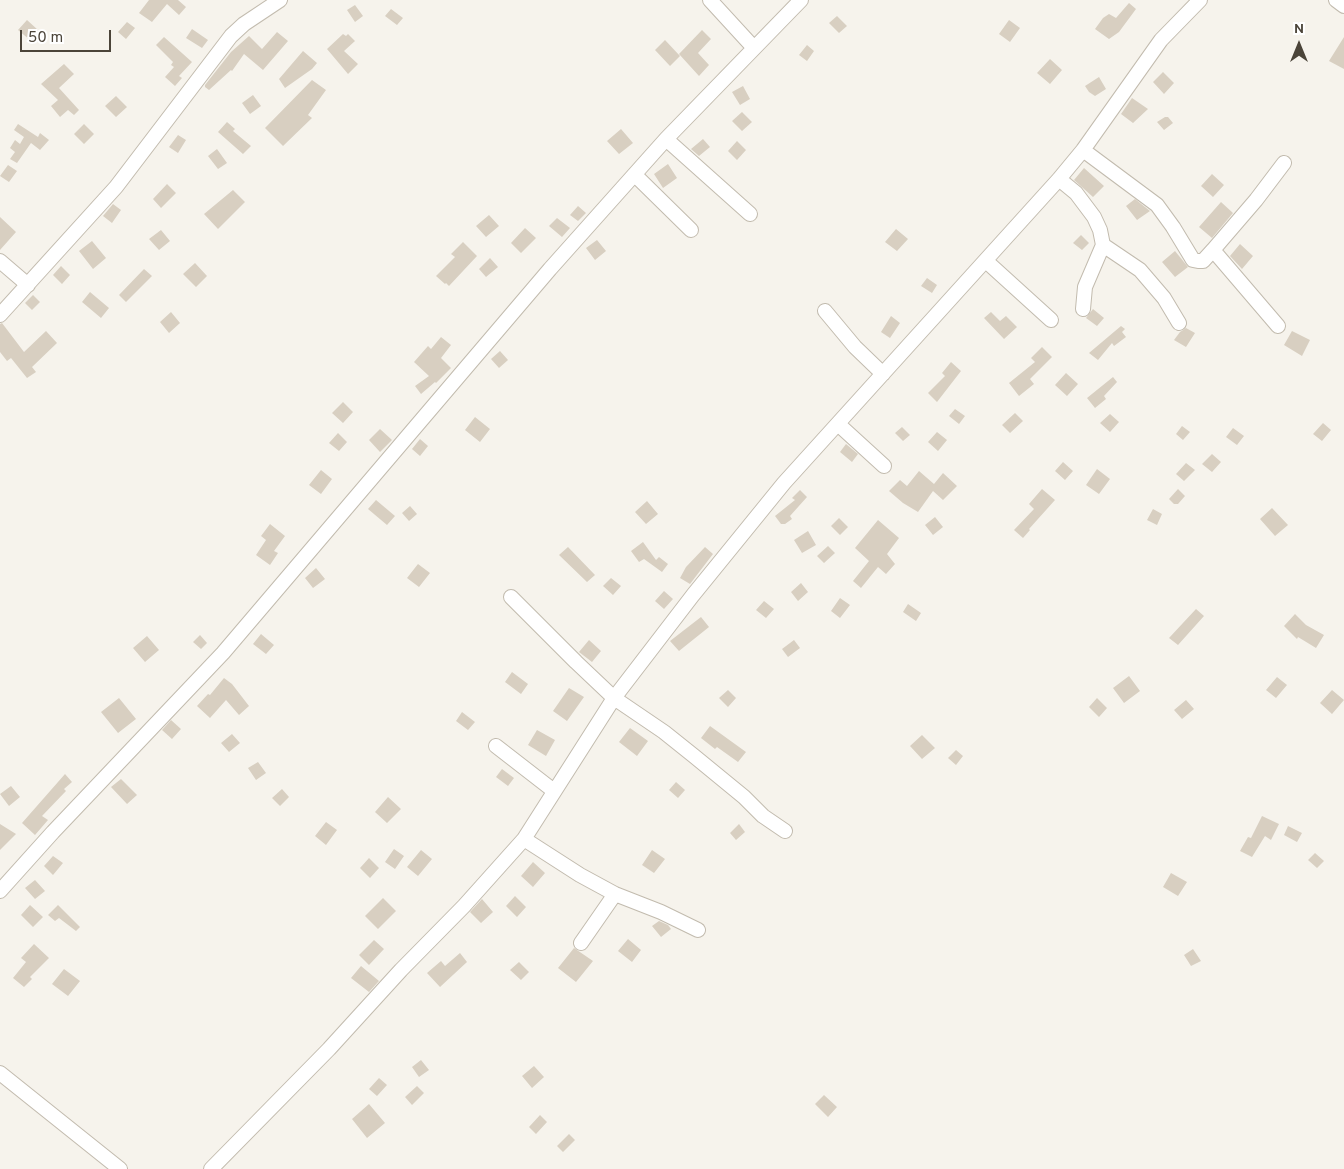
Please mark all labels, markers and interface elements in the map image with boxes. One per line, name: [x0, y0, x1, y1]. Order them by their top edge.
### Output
scale bar: [22, 20, 114, 52]
north arrow: [1274, 20, 1324, 70]
text: N: [1294, 21, 1304, 38]
text: 50 m: [28, 29, 63, 48]

